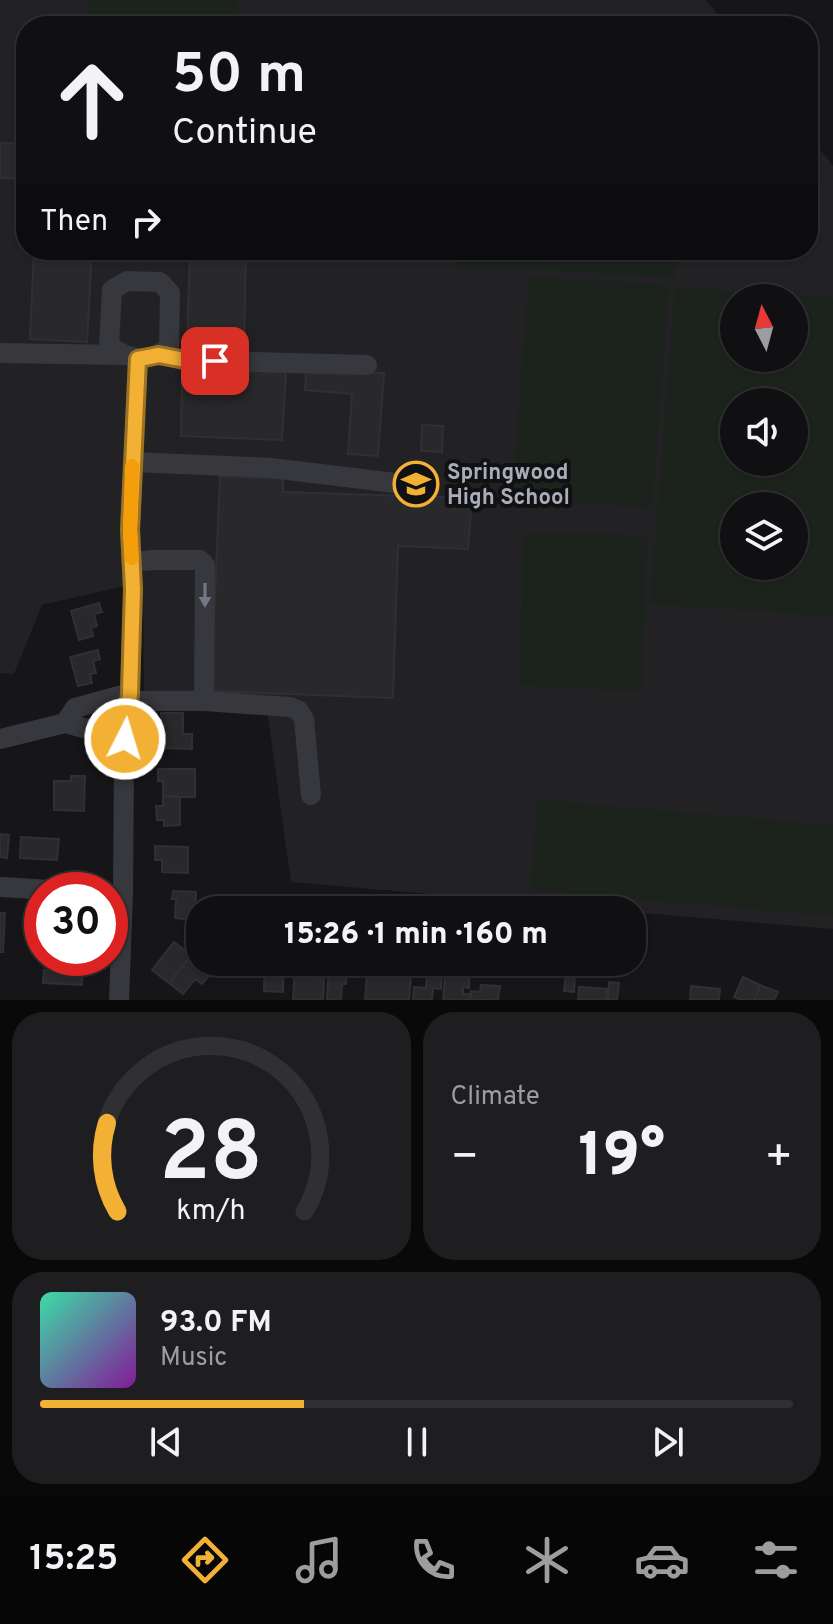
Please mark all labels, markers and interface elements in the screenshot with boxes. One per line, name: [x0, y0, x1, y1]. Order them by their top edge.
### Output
text: 50 m: [172, 42, 306, 112]
icon: ahead: [40, 48, 144, 152]
text: Continue: [172, 111, 317, 157]
icon: right: [124, 200, 168, 244]
text: Then: [40, 204, 108, 241]
north arrow: [720, 284, 808, 372]
map controls: [720, 284, 808, 580]
pin: [181, 327, 249, 395]
icon: arrive: [193, 339, 237, 383]
button: sound: [720, 388, 808, 476]
school or university icon: Springwood High School: [392, 460, 440, 508]
place label: Springwood High School: [447, 460, 570, 512]
button: layers: [720, 492, 808, 580]
one-way arrow: [199, 583, 211, 608]
position arrow: [83, 697, 167, 781]
speed limit sign: 30: [24, 872, 128, 976]
text: 15:26 · 1 min · 160 m: [284, 917, 548, 954]
text: Climate: [451, 1081, 540, 1114]
text: 28: [160, 1105, 263, 1210]
text: 19°: [578, 1121, 665, 1197]
text: −: [451, 1131, 479, 1187]
text: +: [765, 1131, 793, 1187]
text: km/h: [177, 1194, 246, 1230]
text: 93.0 FM: [160, 1305, 272, 1342]
text: Music: [160, 1342, 227, 1375]
icon: previous: [144, 1420, 188, 1464]
icon: pause: [395, 1420, 439, 1464]
icon: next: [646, 1420, 690, 1464]
icon: directions: [177, 1532, 233, 1588]
icon: music: [291, 1532, 347, 1588]
icon: phone: [405, 1532, 461, 1588]
icon: climate: [519, 1532, 575, 1588]
icon: car: [634, 1532, 690, 1588]
icon: filters: [748, 1532, 804, 1588]
text: 15:25: [29, 1537, 118, 1583]

